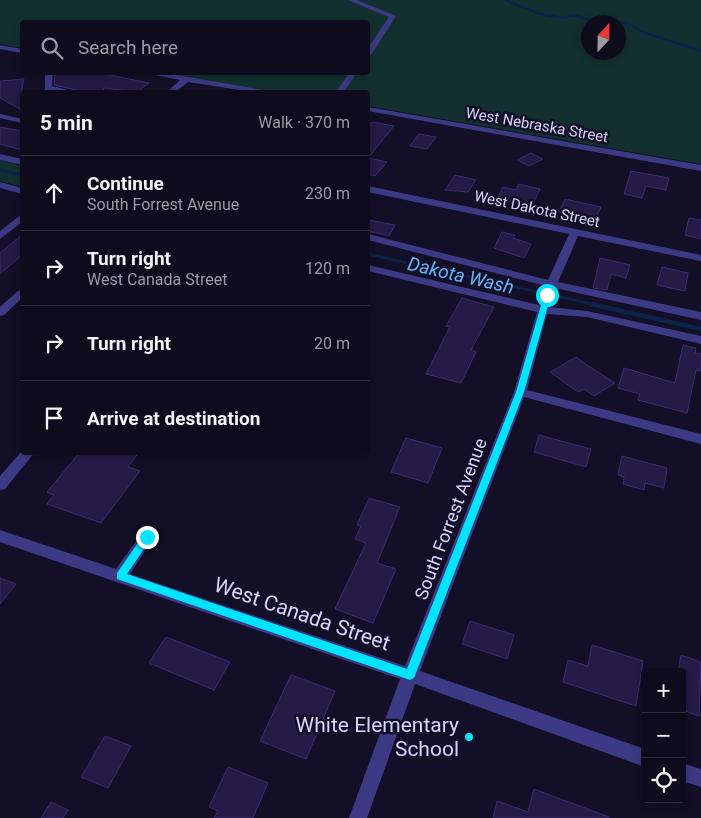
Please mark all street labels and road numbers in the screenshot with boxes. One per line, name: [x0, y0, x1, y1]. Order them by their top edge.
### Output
street label: West Nebraska Street: [464, 104, 610, 146]
street label: West Dakota Street: [473, 187, 602, 231]
street label: South Forrest Avenue: [410, 435, 491, 603]
street label: West Canada Street: [211, 573, 393, 655]

